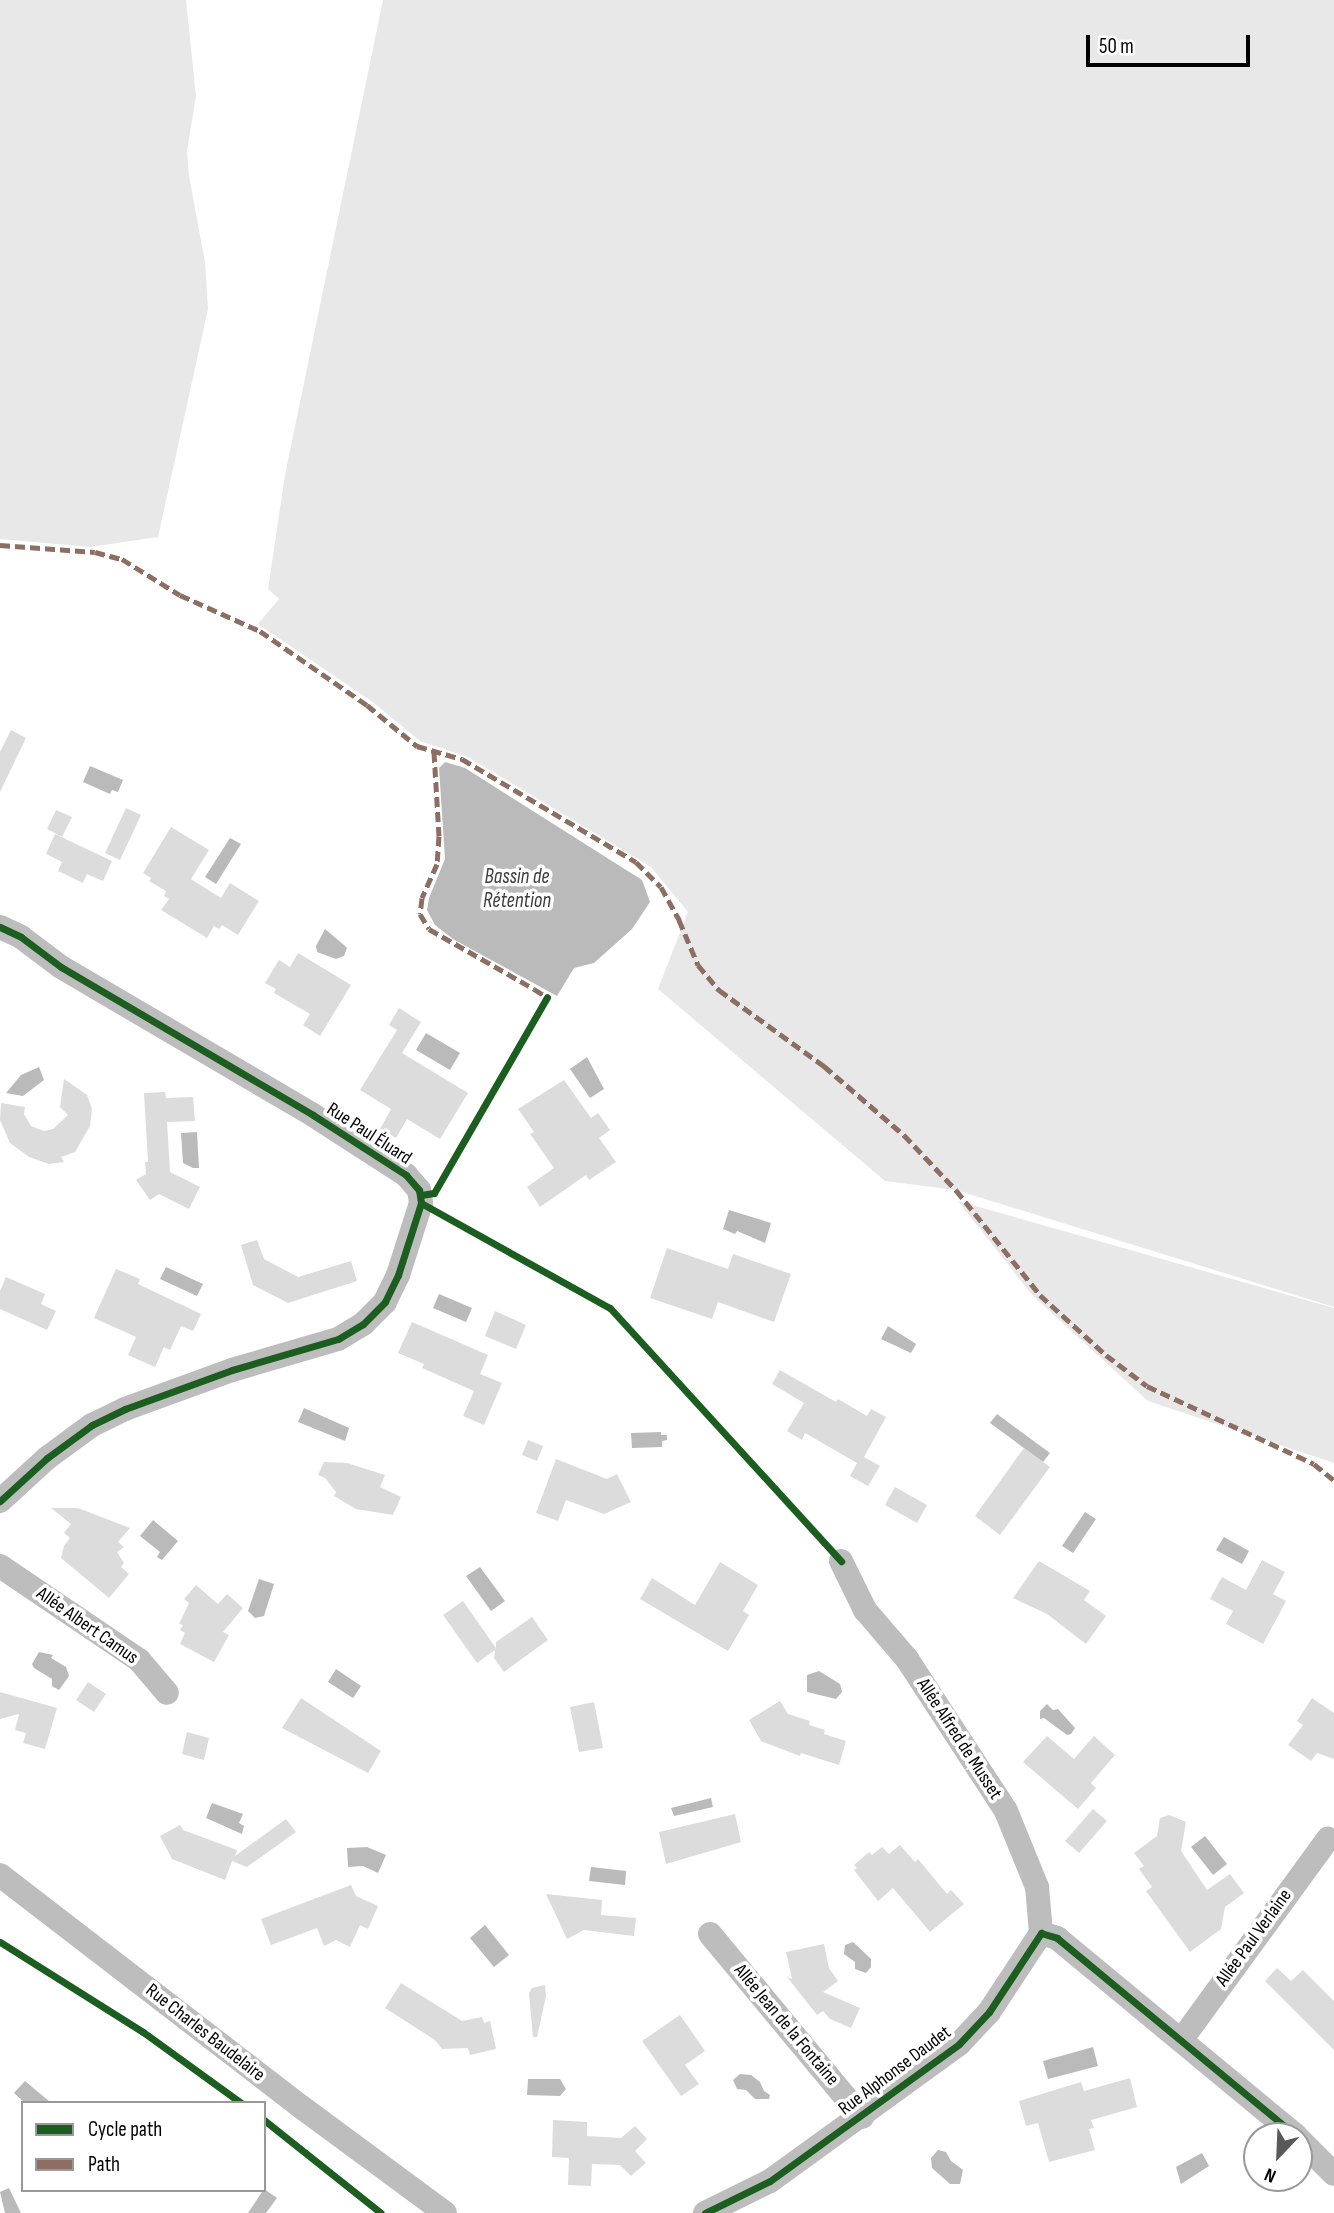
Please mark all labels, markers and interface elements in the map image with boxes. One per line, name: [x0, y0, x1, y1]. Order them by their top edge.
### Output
scale bar: [1089, 21, 1254, 65]
text: 50 m: [1099, 34, 1134, 59]
water label: Bassin de Rétention: [483, 864, 551, 914]
street label: Rue Paul Éluard: [322, 1098, 416, 1170]
street label: Allée Albert Camus: [32, 1583, 142, 1669]
street label: Allée Alfred de Musset: [911, 1674, 1007, 1804]
street label: Allée Paul Verlaine: [1211, 1885, 1297, 1991]
street label: Allée Jean de la Fontaine: [729, 1960, 843, 2090]
street label: Rue Charles Baudelaire: [141, 1979, 269, 2087]
street label: Rue Alphonse Daudet: [834, 2021, 956, 2121]
legend: [21, 2101, 266, 2192]
text: Cycle path: [88, 2117, 162, 2142]
north arrow: [1243, 2122, 1313, 2192]
text: Path: [88, 2152, 120, 2177]
text: N: [1261, 2162, 1280, 2188]

